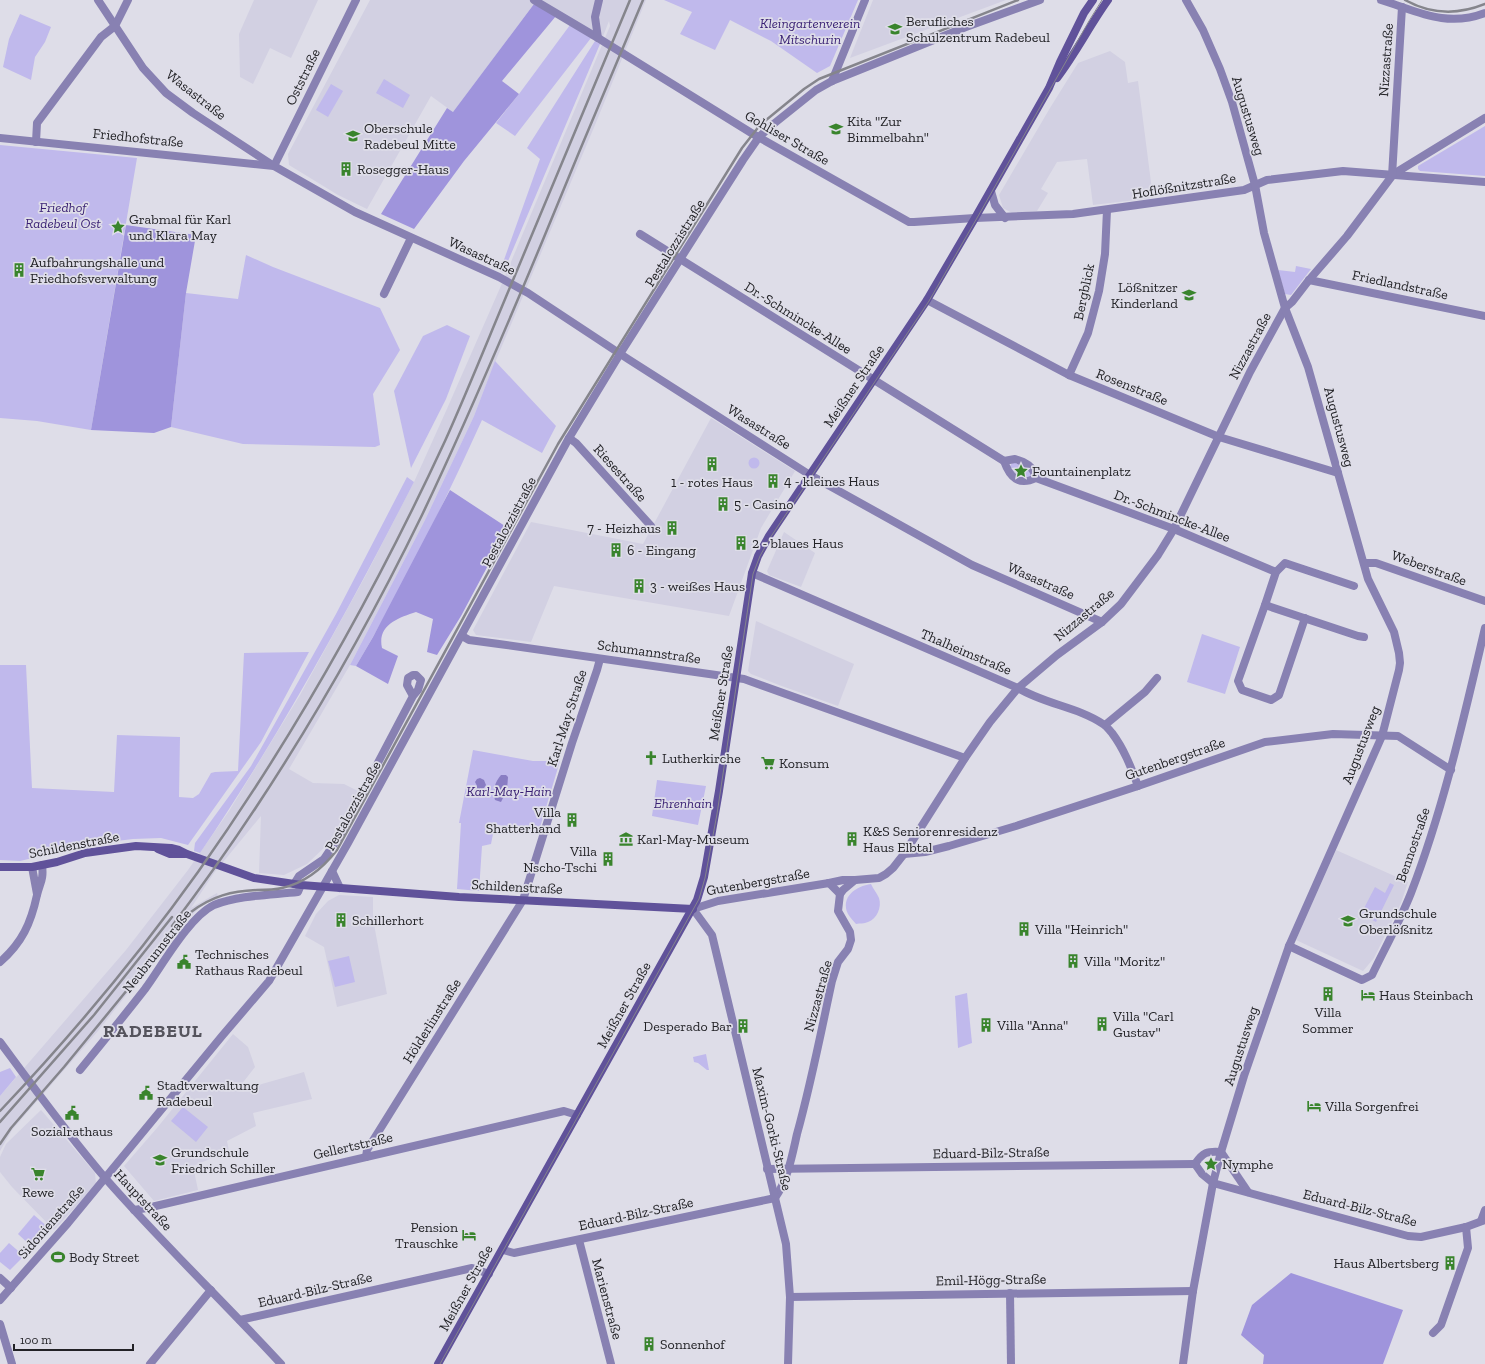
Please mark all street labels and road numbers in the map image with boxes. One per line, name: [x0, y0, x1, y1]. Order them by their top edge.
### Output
street label: Nizzastraße: [1375, 22, 1397, 97]
street label: Oststraße: [282, 45, 324, 108]
street label: Wasastraße: [162, 66, 230, 124]
street label: Augustusweg: [1228, 74, 1268, 158]
street label: Gohliser Straße: [742, 107, 833, 169]
street label: Friedhofstraße: [92, 125, 185, 151]
street label: Hoflößnitzstraße: [1131, 169, 1238, 203]
street label: Pestalozzistraße: [641, 196, 709, 290]
street label: Wasastraße: [446, 233, 519, 279]
street label: Bergblick: [1070, 261, 1098, 322]
street label: Friedlandstraße: [1350, 267, 1450, 304]
street label: Dr.-Schmincke-Allee: [741, 278, 855, 358]
street label: Nizzastraße: [1225, 309, 1275, 382]
street label: Meißner Straße: [820, 341, 888, 431]
street label: Rosenstraße: [1094, 365, 1171, 409]
street label: Augustusweg: [1320, 385, 1358, 469]
street label: Wasastraße: [724, 401, 794, 453]
street label: Riesestraße: [590, 441, 651, 506]
street label: Pestalozzistraße: [478, 474, 540, 570]
street label: Dr.-Schmincke-Allee: [1111, 486, 1233, 546]
street label: Weberstraße: [1389, 547, 1469, 590]
street label: Wasastraße: [1005, 559, 1078, 604]
street label: Nizzastraße: [1050, 585, 1118, 645]
street label: Thalheimstraße: [918, 625, 1014, 679]
street label: Schumannstraße: [596, 636, 702, 668]
street label: Meißner Straße: [705, 644, 737, 742]
street label: Karl-May-Straße: [543, 667, 591, 769]
street label: Augustusweg: [1338, 703, 1384, 786]
street label: Gutenbergstraße: [1123, 734, 1228, 784]
street label: Pestalozzistraße: [321, 758, 385, 854]
street label: Bennostraße: [1392, 805, 1434, 885]
street label: Schildenstraße: [28, 828, 121, 862]
street label: Gutenbergstraße: [705, 864, 811, 899]
street label: Schildenstraße: [471, 876, 563, 898]
street label: Neubrunnstraße: [119, 905, 195, 996]
street label: Meißner Straße: [593, 958, 655, 1051]
street label: Nizzastraße: [800, 958, 836, 1034]
street label: Hölderlinstraße: [399, 975, 465, 1066]
street label: Augustusweg: [1220, 1004, 1262, 1088]
street label: Maxim-Gorki-Straße: [748, 1066, 796, 1193]
street label: Gellertstraße: [312, 1129, 395, 1163]
street label: Eduard-Bilz-Straße: [932, 1143, 1050, 1163]
street label: Hauptstraße: [110, 1166, 176, 1234]
street label: Sidonienstraße: [14, 1181, 88, 1262]
street label: Eduard-Bilz-Straße: [1301, 1186, 1419, 1230]
street label: Eduard-Bilz-Straße: [577, 1193, 695, 1234]
street label: Meißner Straße: [435, 1241, 497, 1334]
street label: Marienstraße: [588, 1257, 626, 1342]
street label: Eduard-Bilz-Straße: [256, 1268, 374, 1311]
street label: Emil-Högg-Straße: [935, 1271, 1047, 1289]

